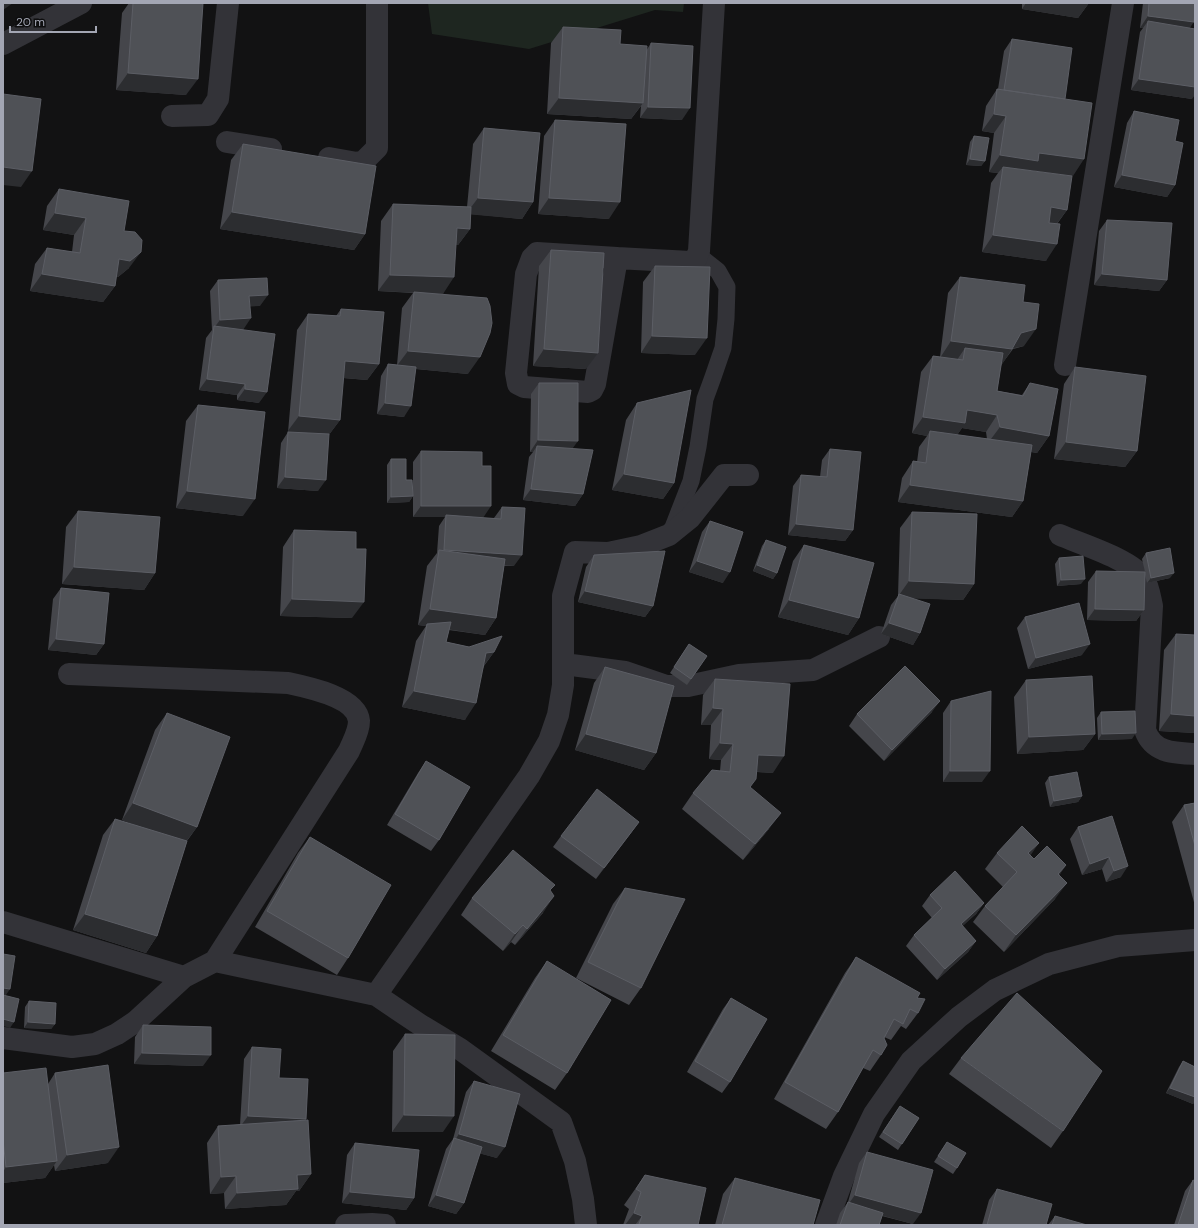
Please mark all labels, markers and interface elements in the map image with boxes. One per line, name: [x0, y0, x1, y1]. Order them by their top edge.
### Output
scale bar: [10, 8, 96, 34]
text: 20 m: [16, 14, 45, 30]

